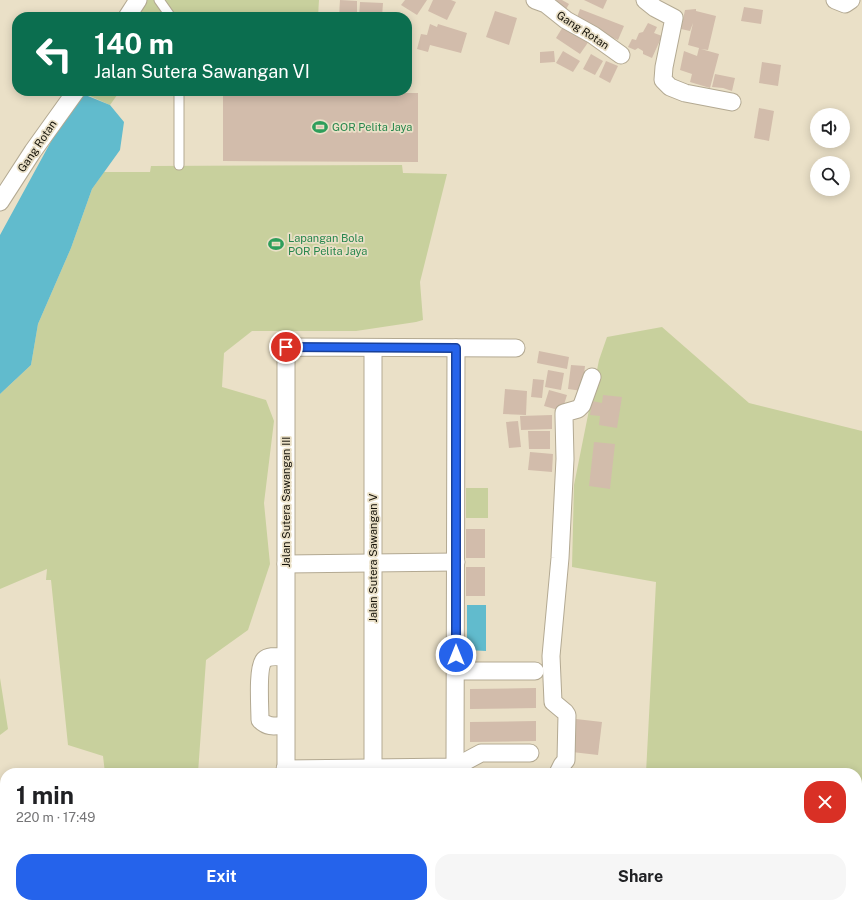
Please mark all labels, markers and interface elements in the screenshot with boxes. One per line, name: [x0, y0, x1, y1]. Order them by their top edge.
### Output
street label: Gang Rotan: [555, 9, 611, 51]
text: 140 m: [94, 27, 174, 60]
icon: left: [28, 28, 80, 80]
text: Jalan Sutera Sawangan VI: [94, 61, 310, 82]
map controls: [810, 108, 850, 196]
button: sound: [810, 108, 850, 148]
street label: Gang Rotan: [15, 118, 59, 174]
sports icon: GOR Pelita Jaya: [311, 118, 329, 136]
place label: GOR Pelita Jaya: [332, 121, 412, 133]
button: search: [810, 156, 850, 196]
place label: Lapangan Bola POR Pelita Jaya: [288, 232, 367, 257]
sports icon: Lapangan Bola POR Pelita Jaya: [267, 235, 285, 253]
pin: [269, 330, 303, 364]
icon: arrive: [275, 336, 297, 358]
street label: Jalan Sutera Sawangan III: [280, 437, 292, 567]
street label: Jalan Sutera Sawangan V: [367, 493, 379, 622]
position arrow: [435, 634, 477, 676]
text: 1 min: [16, 781, 74, 809]
button: close: [804, 781, 846, 823]
text: 220 m · 17:49: [16, 810, 95, 825]
button: Exit: [16, 854, 427, 900]
button: Share: [435, 854, 846, 900]

